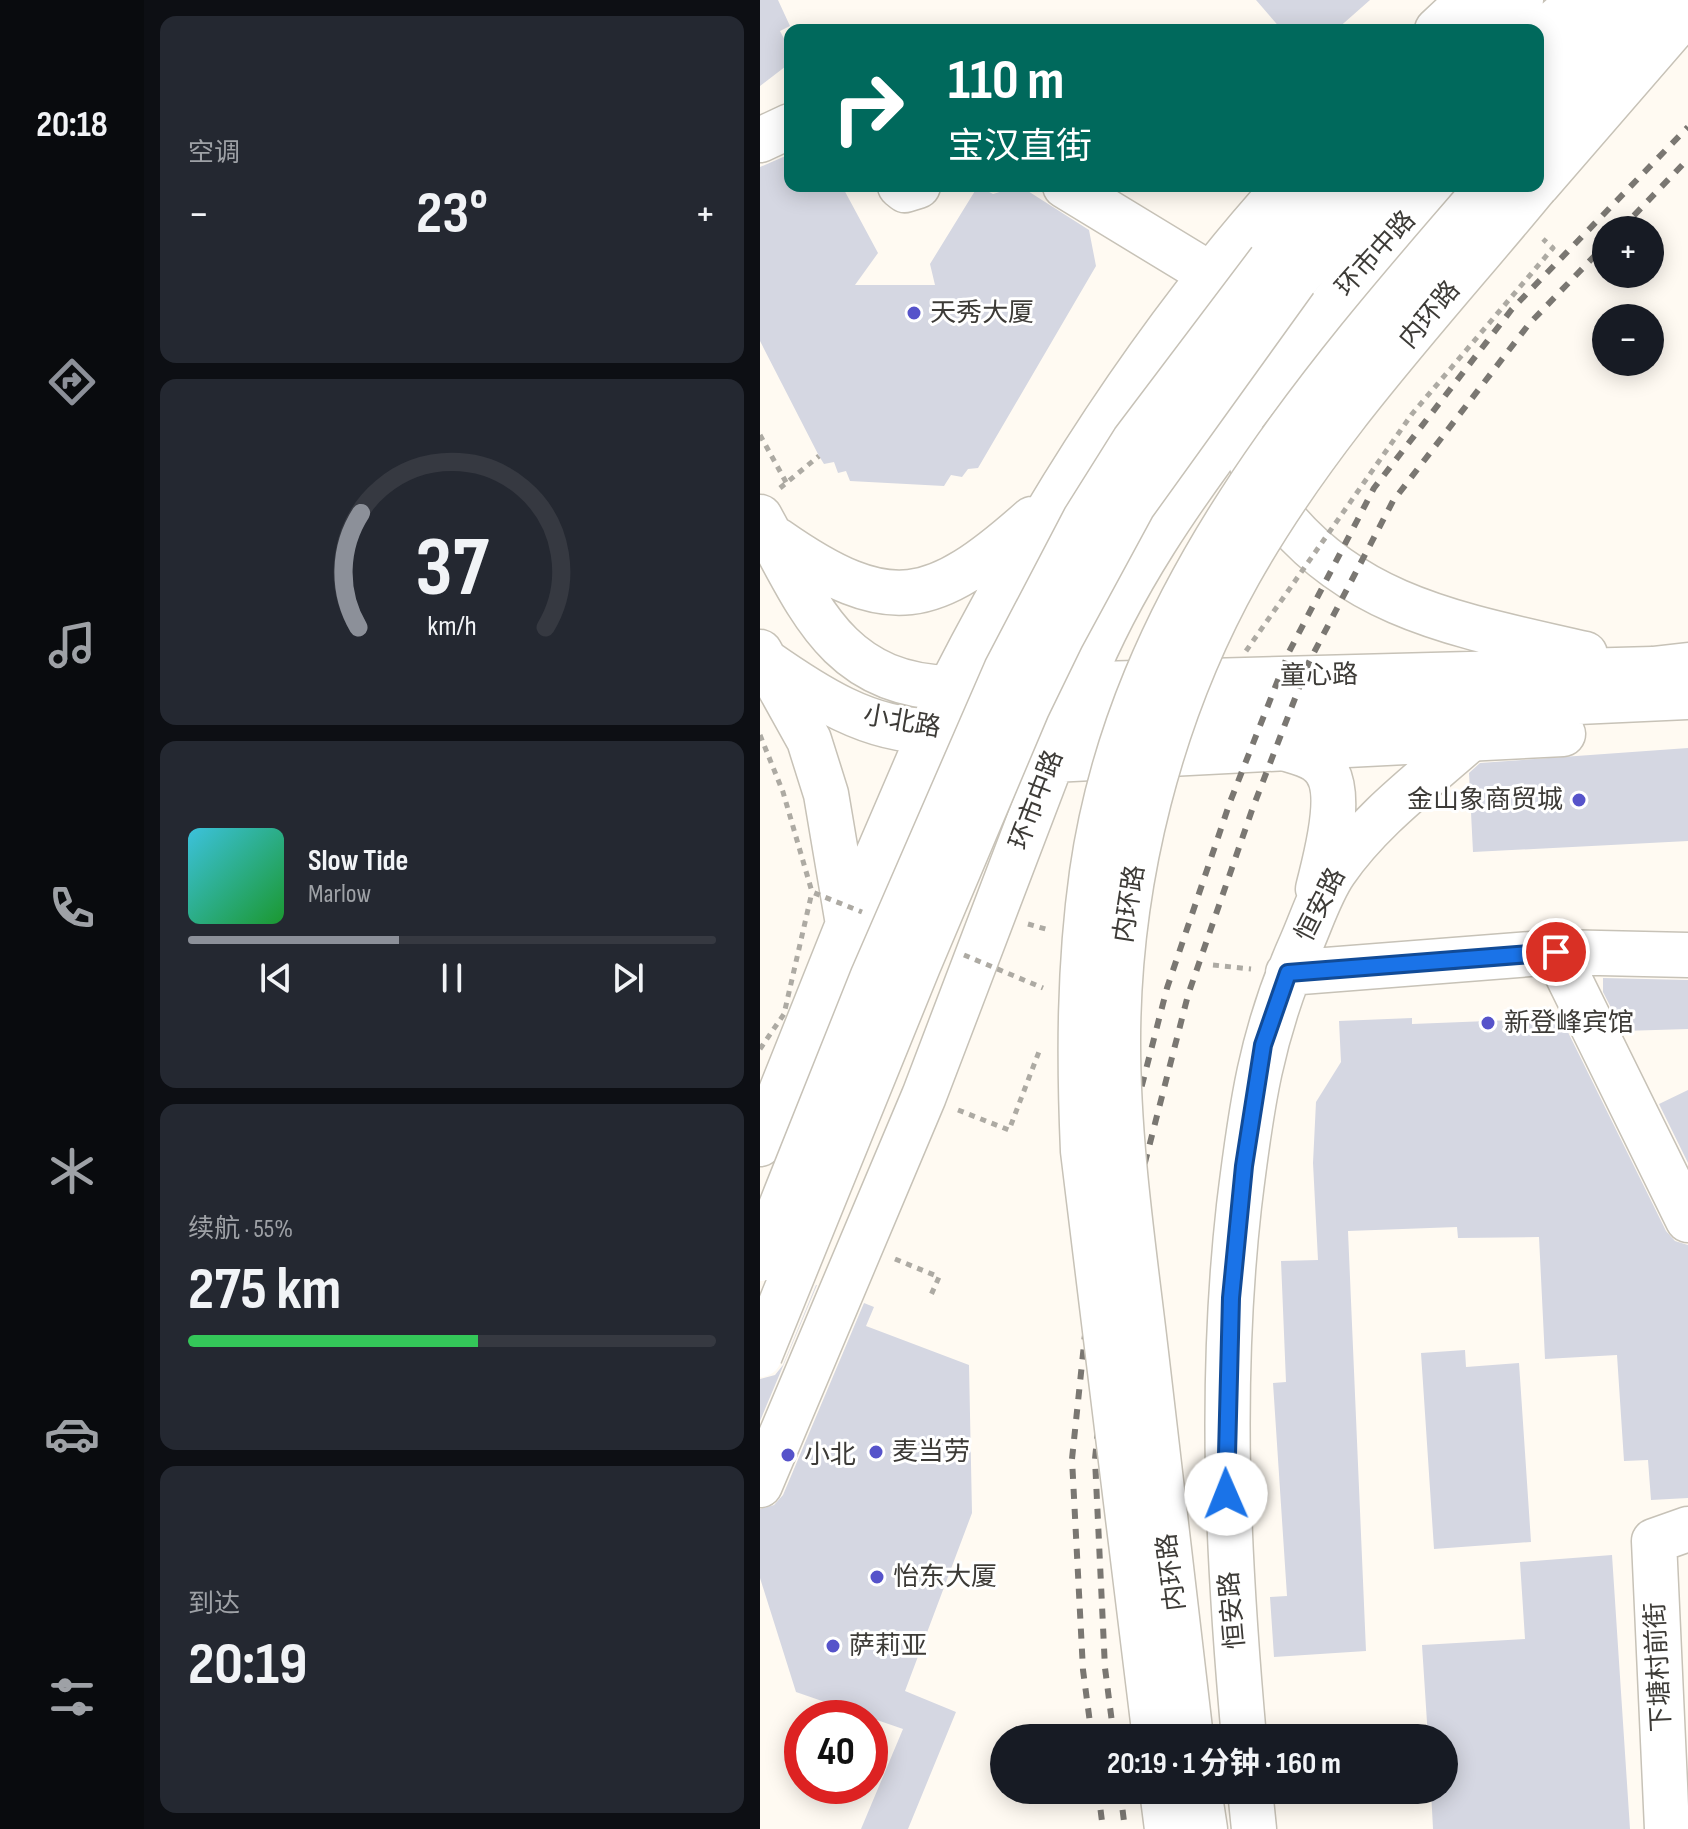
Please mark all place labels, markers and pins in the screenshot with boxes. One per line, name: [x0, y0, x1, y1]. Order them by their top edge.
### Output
place label: 天秀大厦: [930, 298, 1034, 329]
marker: 天秀大厦: [905, 304, 923, 322]
place label: 金山象商贸城: [1407, 785, 1563, 816]
marker: 金山象商贸城: [1570, 791, 1588, 809]
pin: [1522, 918, 1590, 986]
place label: 新登峰宾馆: [1504, 1008, 1634, 1039]
marker: 新登峰宾馆: [1479, 1014, 1497, 1032]
place label: 麦当劳: [892, 1437, 970, 1468]
place label: 小北: [804, 1440, 856, 1471]
marker: 麦当劳: [867, 1443, 885, 1461]
marker: 小北: [779, 1446, 797, 1464]
place label: 怡东大厦: [893, 1562, 997, 1593]
marker: 怡东大厦: [868, 1568, 886, 1586]
place label: 萨莉亚: [849, 1631, 927, 1662]
marker: 萨莉亚: [824, 1637, 842, 1655]

